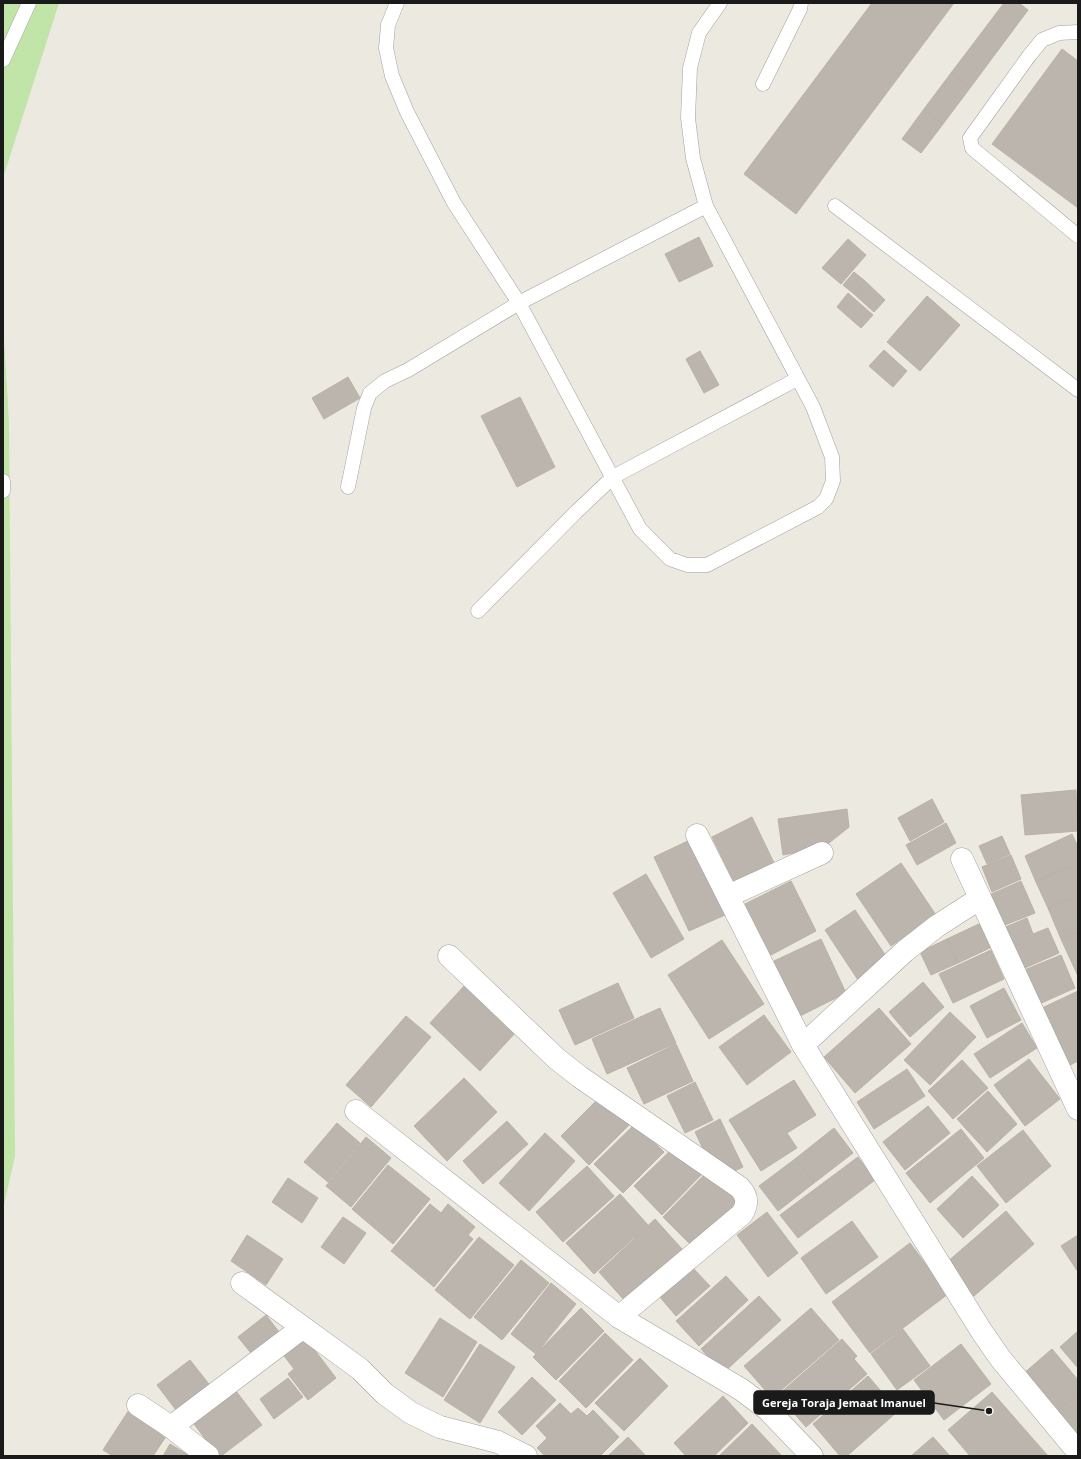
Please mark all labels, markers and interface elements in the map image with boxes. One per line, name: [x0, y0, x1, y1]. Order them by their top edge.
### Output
callout: Gereja Toraja Jemaat Imanuel: [754, 1391, 934, 1414]
text: Gereja Toraja Jemaat Imanuel: [762, 1395, 926, 1410]

